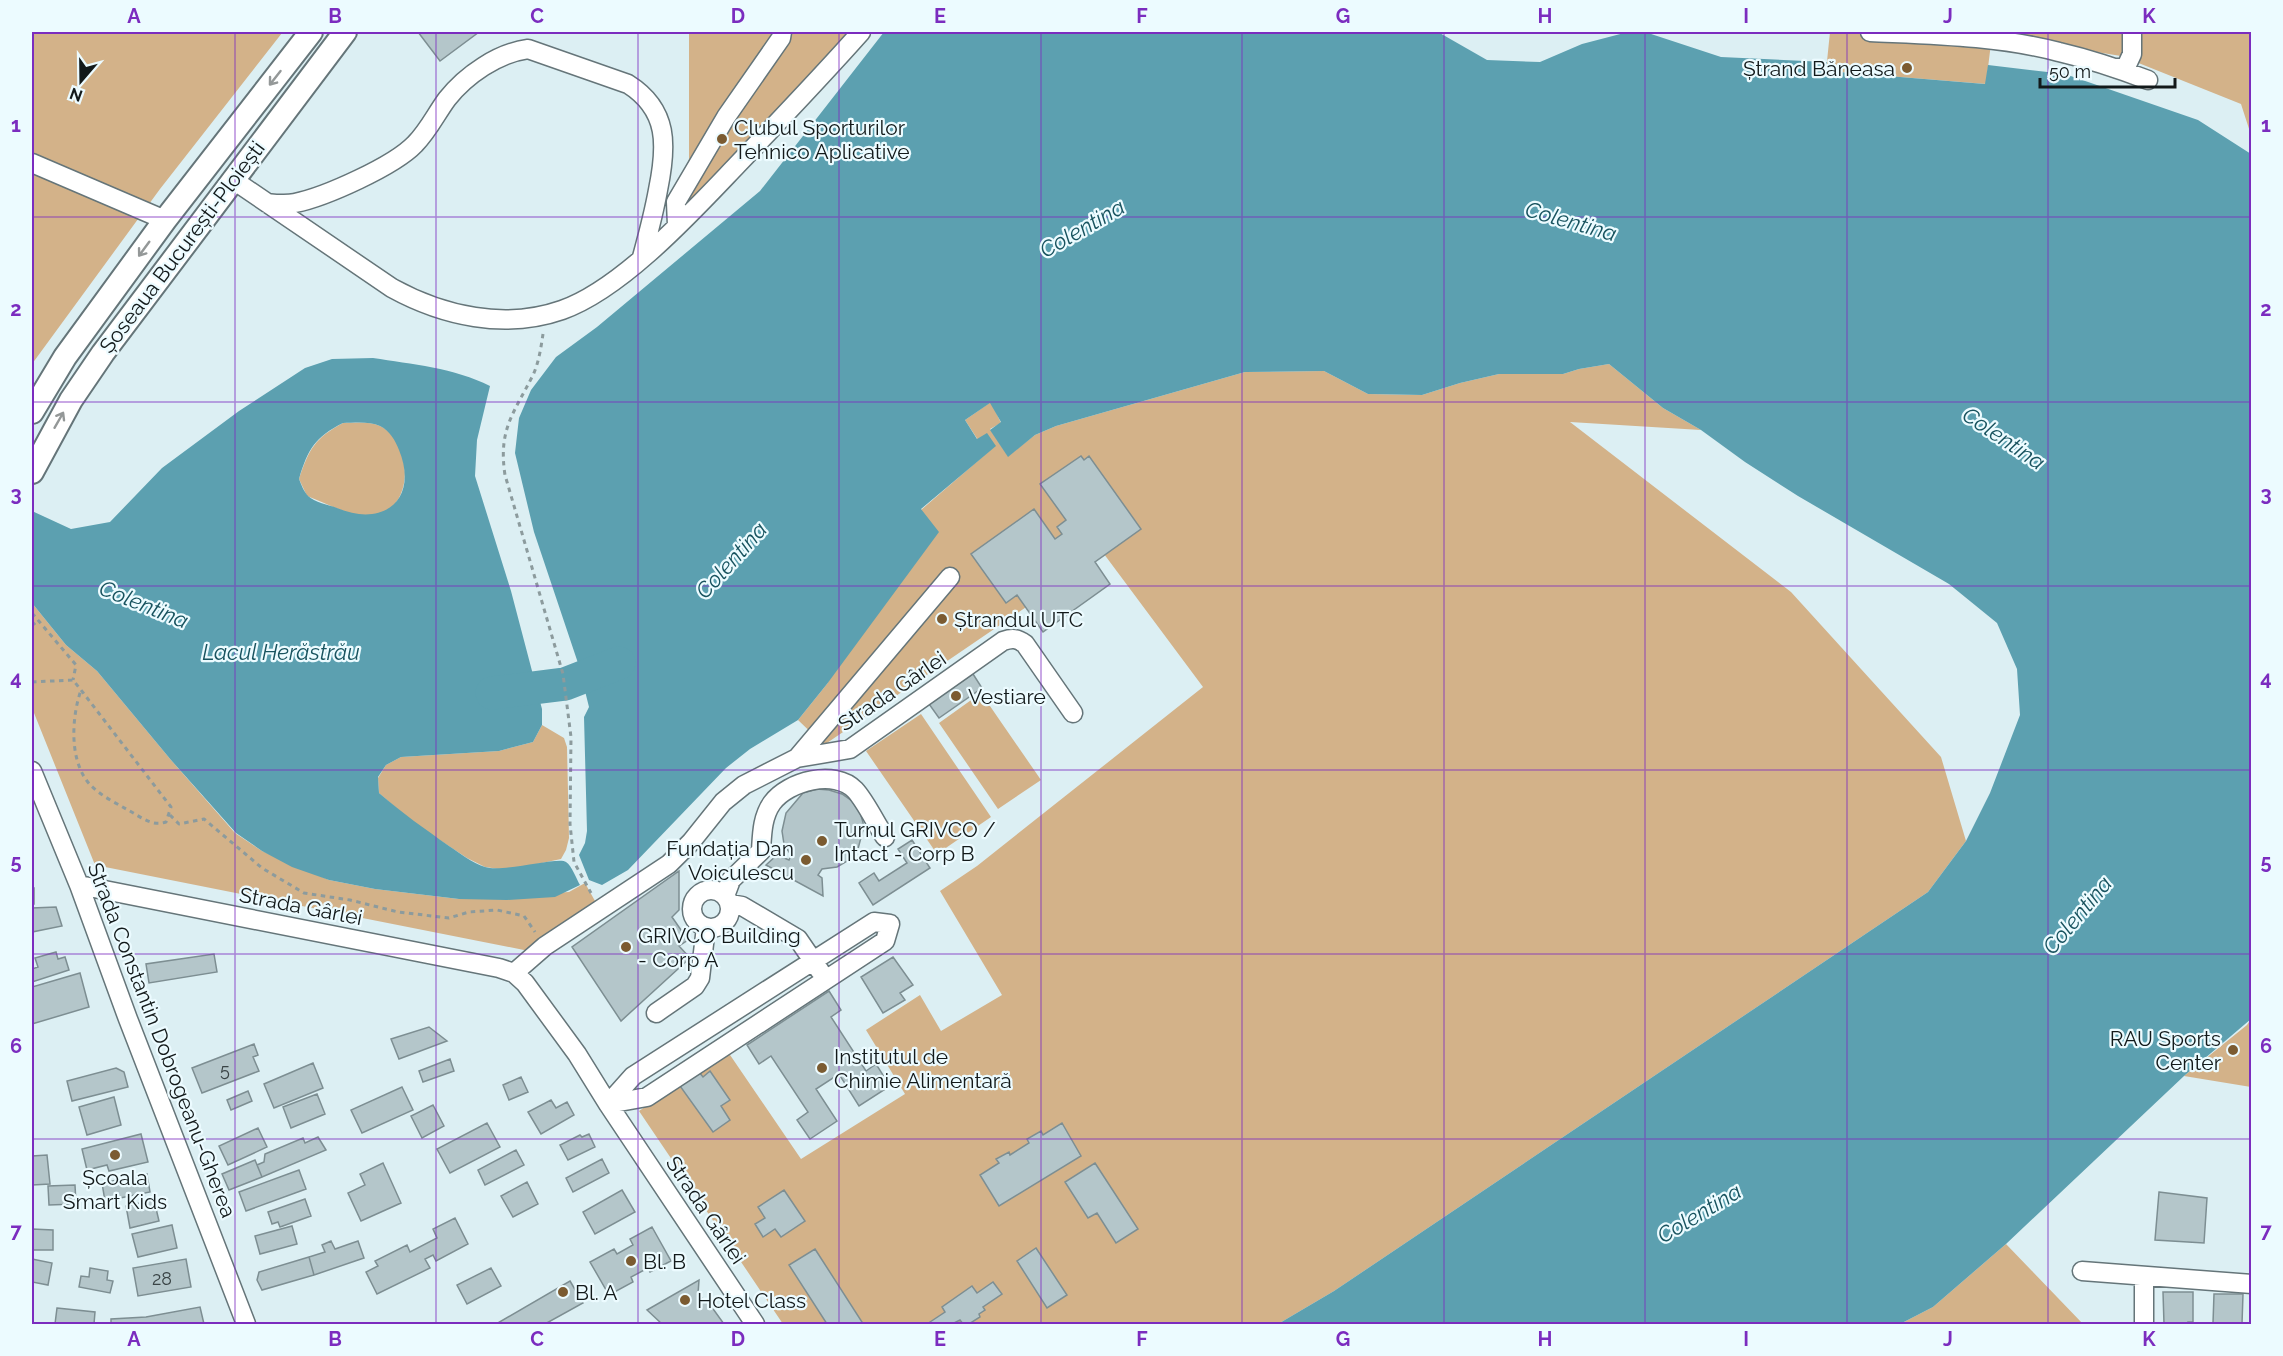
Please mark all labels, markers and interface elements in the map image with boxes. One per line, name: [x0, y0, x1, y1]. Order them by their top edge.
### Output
text: A: [127, 4, 141, 28]
text: B: [328, 4, 342, 28]
text: C: [530, 4, 544, 28]
text: D: [731, 4, 745, 28]
text: E: [934, 4, 946, 28]
text: F: [1136, 4, 1148, 28]
text: G: [1336, 4, 1350, 28]
text: H: [1538, 4, 1552, 28]
text: I: [1743, 4, 1749, 28]
text: J: [1943, 4, 1953, 28]
text: K: [2142, 4, 2156, 28]
north arrow: [51, 51, 111, 111]
scale bar: [2040, 51, 2175, 89]
place label: Ștrand Băneasa: [1743, 56, 1895, 81]
marker: Ștrand Băneasa: [1900, 61, 1914, 75]
text: 50 m: [2049, 61, 2091, 82]
one-way arrow: [269, 69, 281, 85]
text: N: [67, 84, 85, 106]
text: 1: [11, 113, 21, 137]
text: 1: [2261, 113, 2271, 137]
place label: Clubul Sporturilor Tehnico Aplicative: [734, 115, 910, 164]
marker: Clubul Sporturilor Tehnico Aplicative: [715, 132, 729, 146]
street label: Șoseaua București-Ploiești: [94, 136, 270, 358]
water label: Colentina: [1035, 193, 1129, 263]
water label: Colentina: [1522, 196, 1620, 246]
one-way arrow: [138, 241, 150, 257]
text: 2: [10, 297, 22, 321]
text: 2: [2260, 297, 2272, 321]
water label: Colentina: [1958, 401, 2050, 475]
one-way arrow: [54, 412, 66, 429]
text: 3: [10, 482, 22, 506]
text: 3: [2260, 482, 2272, 506]
water label: Colentina: [690, 516, 772, 604]
water label: Colentina: [96, 574, 192, 634]
place label: Ștrandul UTC: [954, 607, 1083, 632]
marker: Ștrandul UTC: [935, 612, 949, 626]
water label: Lacul Herăstrău: [202, 639, 360, 665]
street label: Strada Gârlei: [833, 646, 951, 736]
text: 4: [10, 666, 22, 690]
text: 4: [2260, 666, 2272, 690]
place label: Vestiare: [968, 684, 1046, 709]
marker: Vestiare: [949, 689, 963, 703]
place label: Turnul GRIVCO / Intact - Corp B: [834, 817, 996, 866]
marker: Turnul GRIVCO / Intact - Corp B: [815, 834, 829, 848]
place label: Fundația Dan Voiculescu: [666, 836, 794, 885]
text: 5: [10, 850, 22, 874]
text: 5: [2260, 850, 2272, 874]
marker: Fundația Dan Voiculescu: [799, 853, 813, 867]
street label: Strada Constantin Dobrogeanu-Gherea: [83, 859, 241, 1221]
water label: Colentina: [2037, 871, 2117, 959]
street label: Strada Gârlei: [237, 882, 365, 930]
place label: GRIVCO Building - Corp A: [638, 923, 801, 972]
marker: GRIVCO Building - Corp A: [619, 940, 633, 954]
place label: RAU Sports Center: [2110, 1026, 2222, 1075]
text: 6: [10, 1034, 22, 1058]
text: 6: [2260, 1034, 2272, 1058]
marker: RAU Sports Center: [2226, 1043, 2240, 1057]
place label: Institutul de Chimie Alimentară: [834, 1044, 1012, 1093]
house number: 5: [220, 1059, 230, 1080]
marker: Institutul de Chimie Alimentară: [815, 1061, 829, 1075]
marker: Școala Smart Kids: [108, 1148, 122, 1162]
street label: Strada Gârlei: [661, 1151, 751, 1269]
place label: Școala Smart Kids: [63, 1165, 167, 1214]
water label: Colentina: [1652, 1178, 1746, 1248]
text: 7: [10, 1219, 22, 1243]
text: 7: [2260, 1219, 2272, 1243]
place label: Bl. B: [643, 1249, 686, 1274]
marker: Bl. B: [624, 1254, 638, 1268]
house number: 28: [152, 1268, 172, 1289]
place label: Bl. A: [575, 1280, 618, 1305]
marker: Bl. A: [556, 1285, 570, 1299]
place label: Hotel Class: [697, 1288, 806, 1313]
marker: Hotel Class: [678, 1293, 692, 1307]
text: A: [127, 1327, 141, 1351]
text: B: [328, 1327, 342, 1351]
text: C: [530, 1327, 544, 1351]
text: D: [731, 1327, 745, 1351]
text: E: [934, 1327, 946, 1351]
text: F: [1136, 1327, 1148, 1351]
text: G: [1336, 1327, 1350, 1351]
text: H: [1538, 1327, 1552, 1351]
text: I: [1743, 1327, 1749, 1351]
text: J: [1943, 1327, 1953, 1351]
text: K: [2142, 1327, 2156, 1351]

